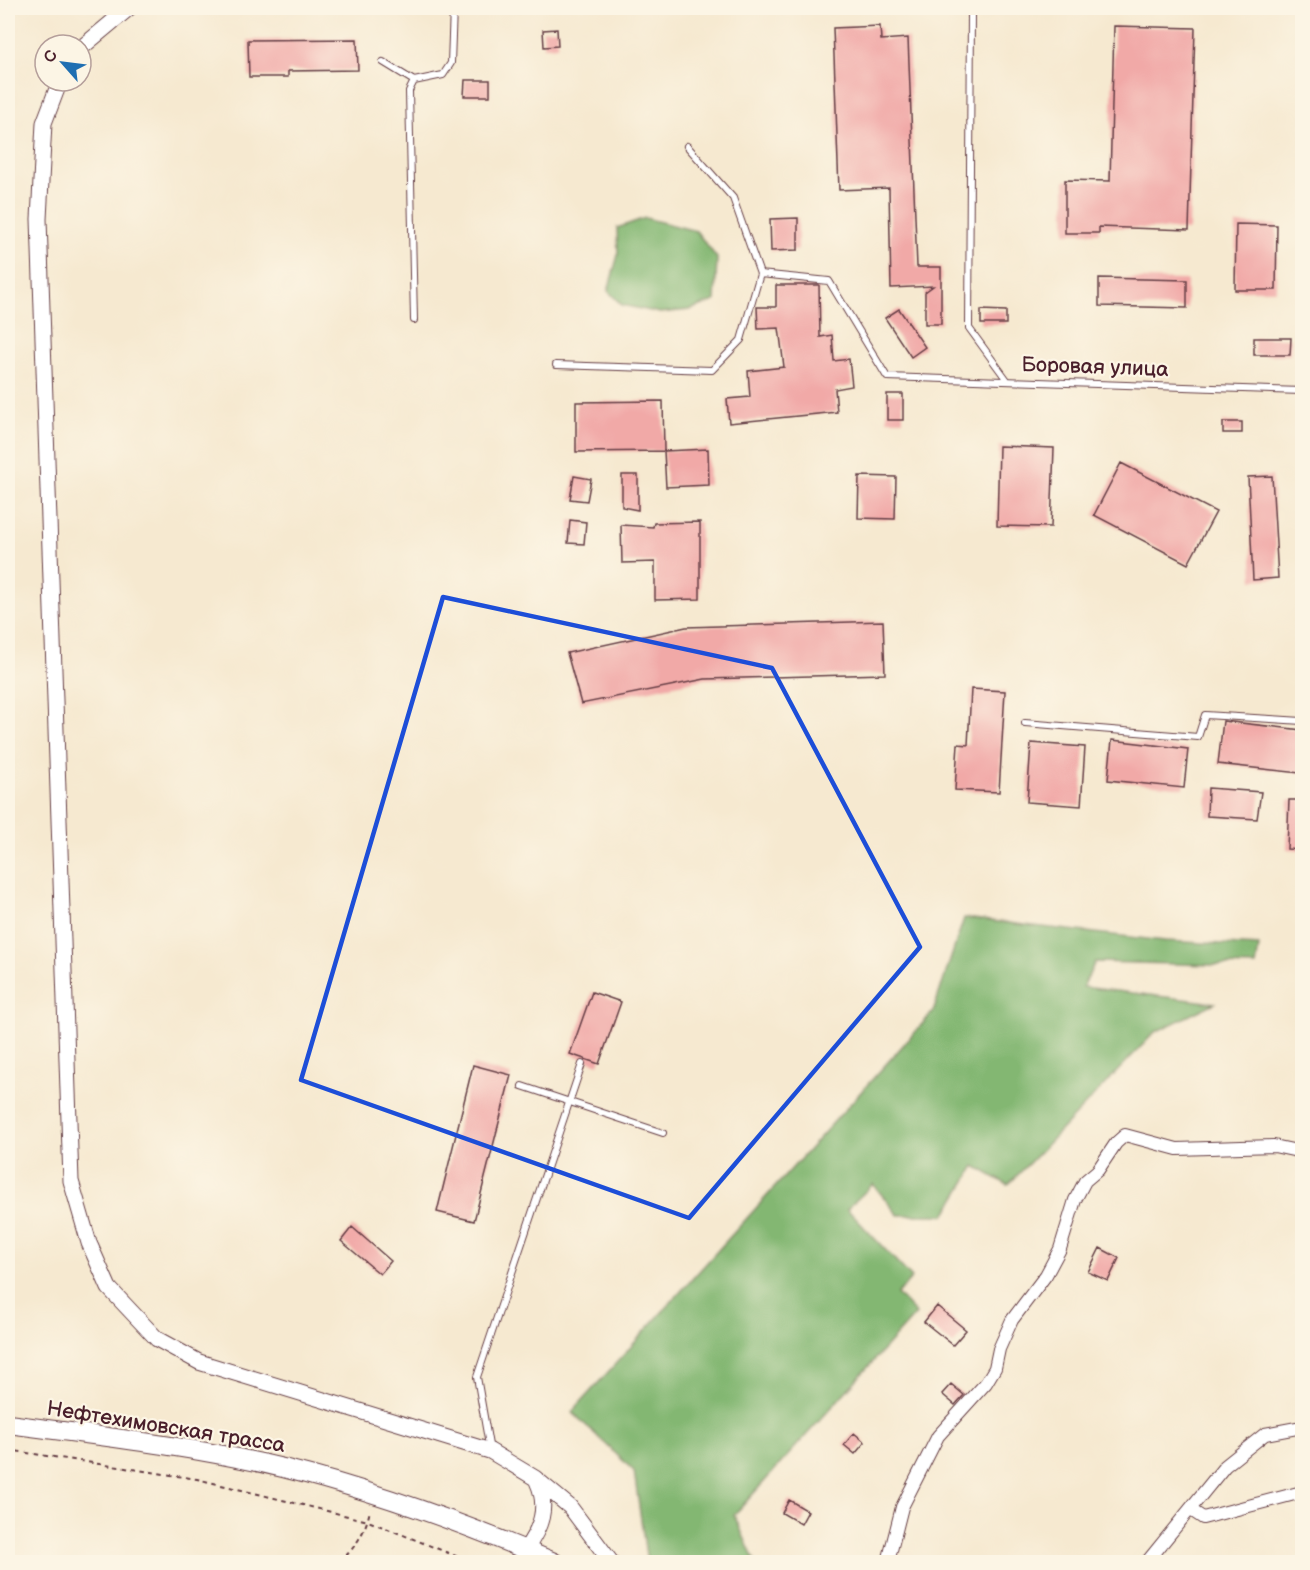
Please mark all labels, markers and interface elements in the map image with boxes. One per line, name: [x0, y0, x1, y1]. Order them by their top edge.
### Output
north arrow: [33, 33, 93, 93]
text: С: [40, 47, 62, 66]
street label: Боровая улица: [1021, 352, 1170, 382]
street label: Нефтехимовская трасса: [45, 1396, 287, 1458]

